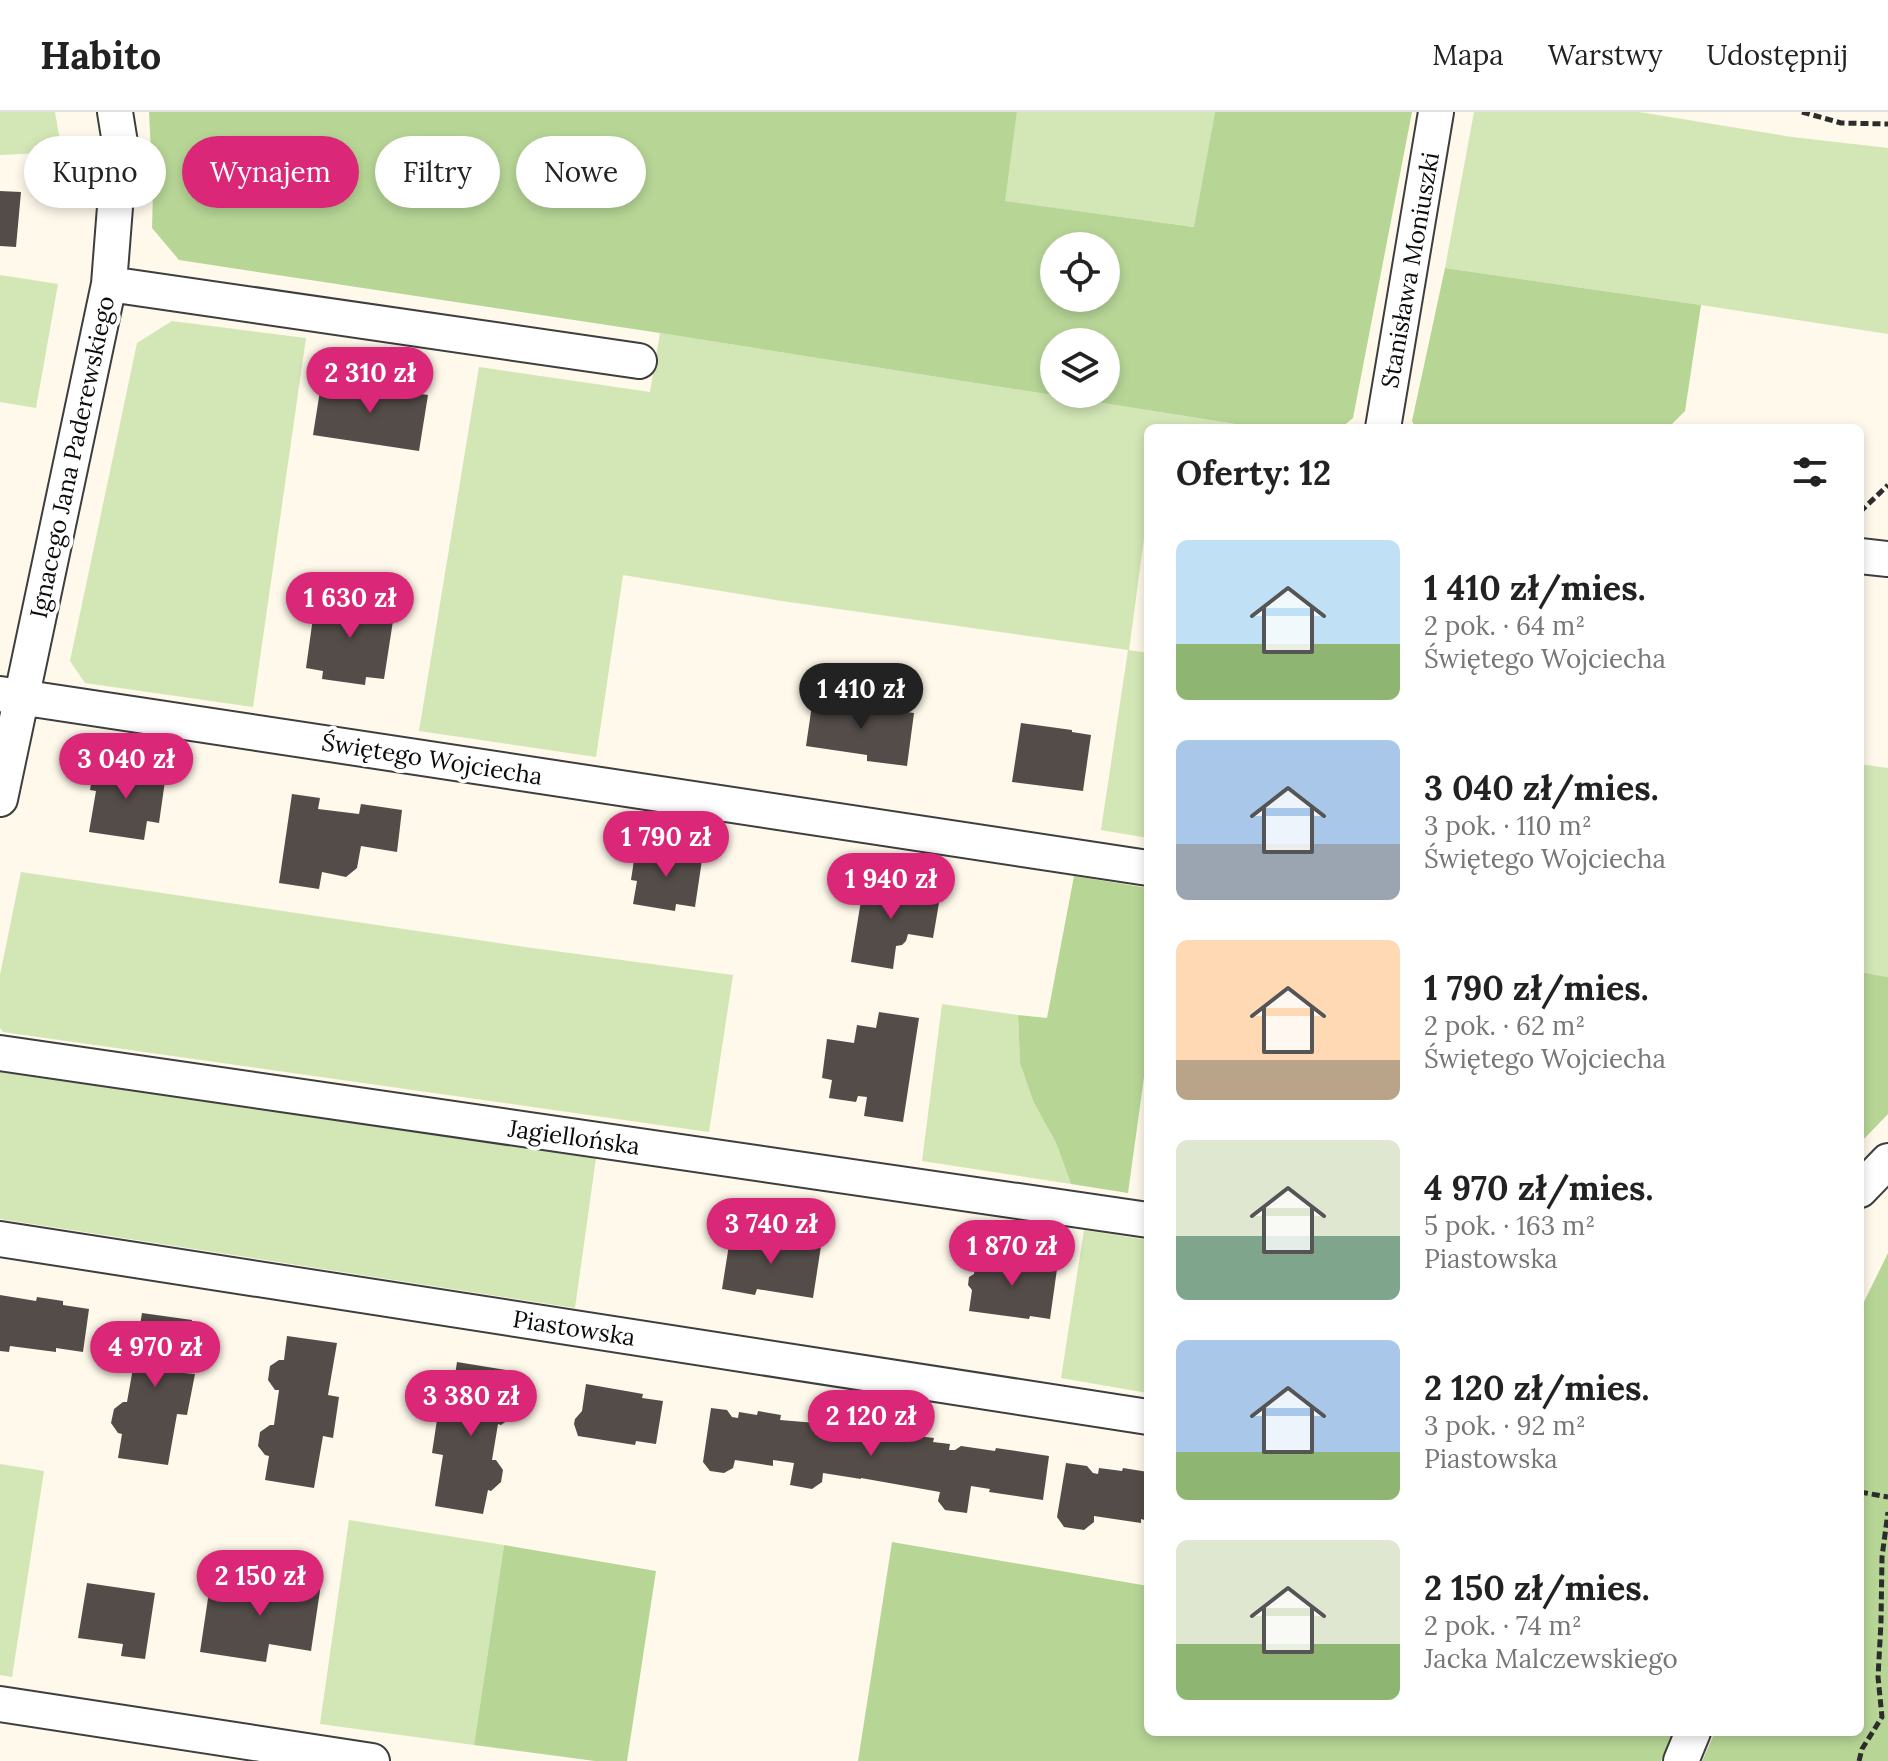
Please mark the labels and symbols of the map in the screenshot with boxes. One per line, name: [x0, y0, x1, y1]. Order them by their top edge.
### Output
street label: Stanisława Moniuszki: [1374, 150, 1446, 390]
street label: Ignacego Jana Paderewskiego: [23, 293, 121, 621]
pin: 2 310 zł: [287, 347, 453, 415]
pin: 1 630 zł: [267, 572, 433, 640]
pin: 1 410 zł: [778, 663, 944, 731]
street label: Świętego Wojciecha: [319, 726, 545, 792]
pin: 3 040 zł: [43, 733, 209, 801]
pin: 1 790 zł: [583, 811, 749, 879]
pin: 1 940 zł: [808, 853, 974, 921]
street label: Jagiellońska: [505, 1112, 642, 1162]
pin: 3 740 zł: [688, 1198, 854, 1266]
pin: 1 870 zł: [929, 1220, 1095, 1288]
street label: Piastowska: [511, 1303, 637, 1353]
pin: 4 970 zł: [72, 1321, 238, 1389]
pin: 3 380 zł: [388, 1370, 554, 1438]
pin: 2 120 zł: [788, 1390, 954, 1458]
pin: 2 150 zł: [177, 1550, 343, 1618]

